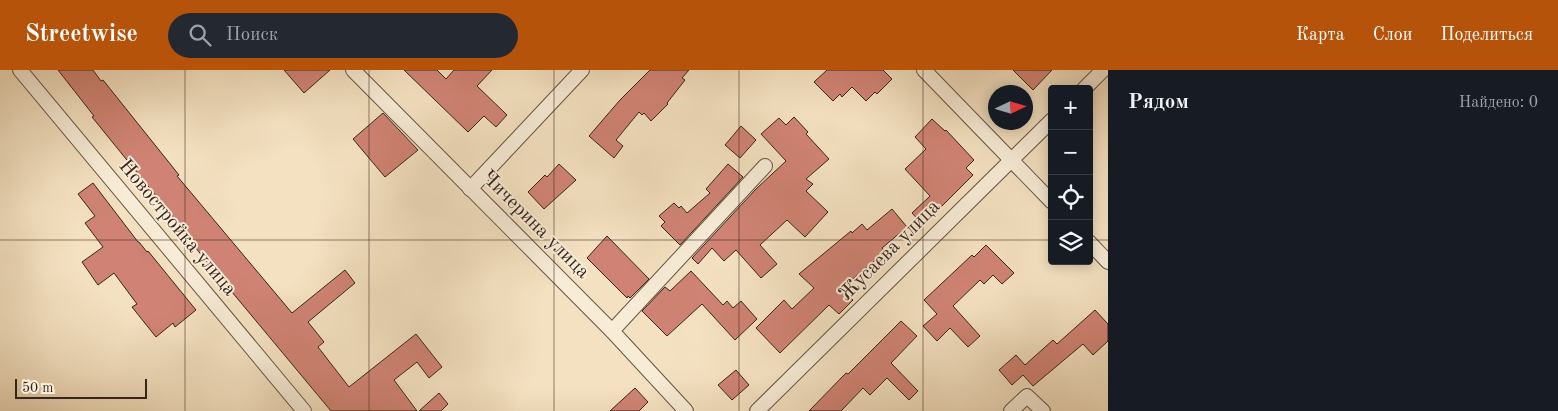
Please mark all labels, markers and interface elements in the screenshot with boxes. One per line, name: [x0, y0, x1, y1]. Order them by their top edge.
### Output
search box: [168, 13, 518, 58]
icon: search: [186, 21, 214, 49]
text: Streetwise: [25, 23, 138, 47]
text: Поиск: [226, 26, 278, 45]
text: Карта: [1296, 26, 1345, 44]
text: Слои: [1373, 26, 1412, 44]
text: Поделиться: [1440, 26, 1533, 44]
north arrow: [988, 85, 1033, 130]
map controls: [1048, 85, 1093, 265]
button: +: [1048, 85, 1093, 130]
text: Рядом: [1128, 92, 1189, 113]
text: Найдено: 0: [1459, 95, 1538, 111]
button: −: [1048, 130, 1093, 175]
street label: Новостройка улица: [114, 156, 240, 300]
street label: Чичерина улица: [477, 167, 593, 283]
button: locate: [1048, 175, 1093, 220]
street label: Жусаева улица: [836, 197, 944, 305]
button: layers: [1048, 220, 1093, 265]
scale bar: [15, 376, 148, 399]
text: 50 m: [22, 381, 53, 395]

